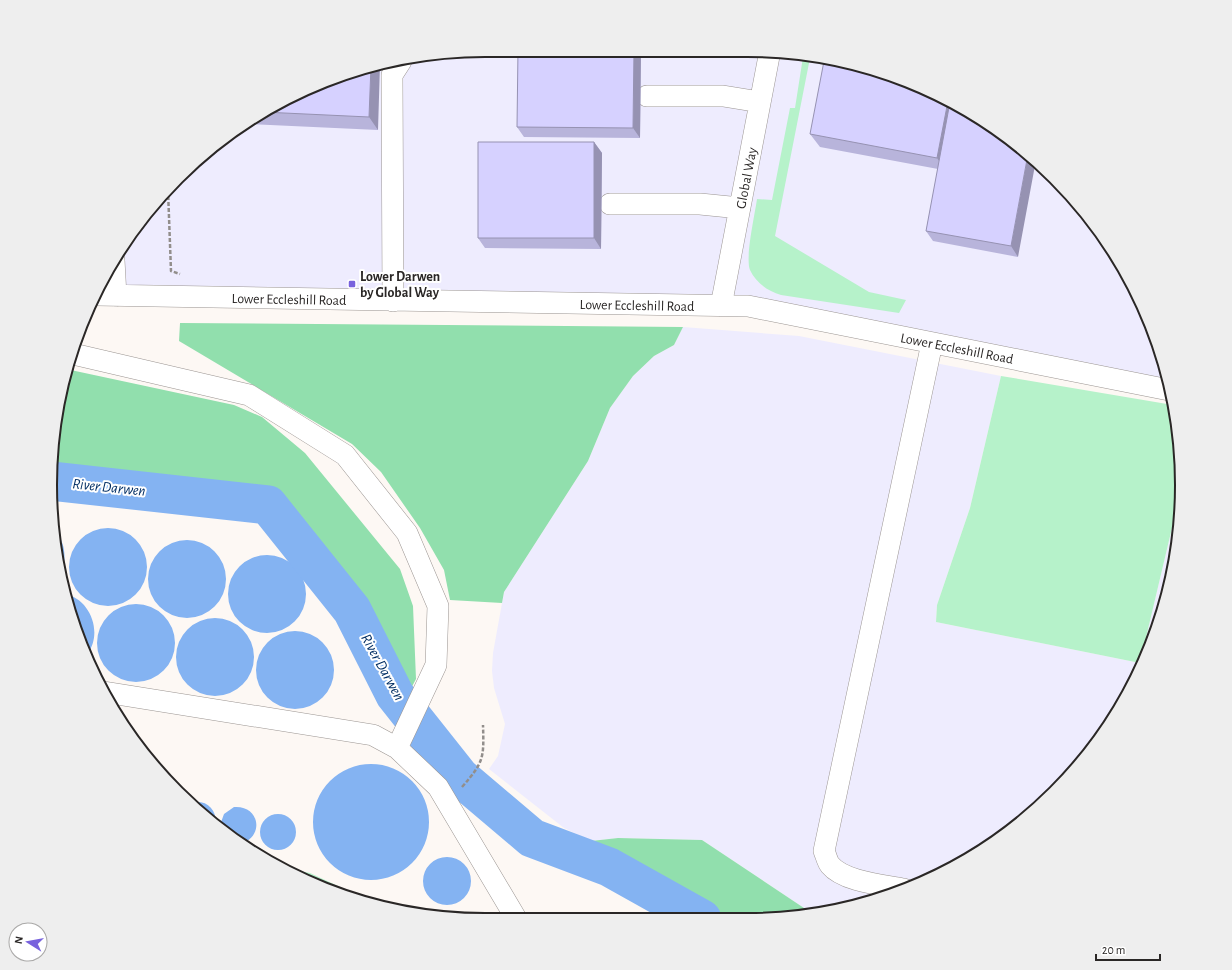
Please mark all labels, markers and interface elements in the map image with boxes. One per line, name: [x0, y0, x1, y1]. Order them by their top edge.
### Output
street label: Global Way: [734, 146, 760, 210]
place label: Lower Darwen by Global Way: [360, 270, 440, 300]
marker: Lower Darwen by Global Way: [347, 279, 357, 289]
street label: Lower Eccleshill Road: [231, 292, 347, 308]
street label: Lower Eccleshill Road: [579, 298, 695, 314]
street label: Lower Eccleshill Road: [899, 331, 1015, 367]
water label: River Darwen: [72, 476, 146, 499]
water label: River Darwen: [358, 631, 407, 703]
north arrow: [8, 922, 48, 962]
text: N: [13, 935, 25, 945]
scale bar: [1096, 936, 1160, 962]
text: 20 m: [1102, 944, 1125, 956]

